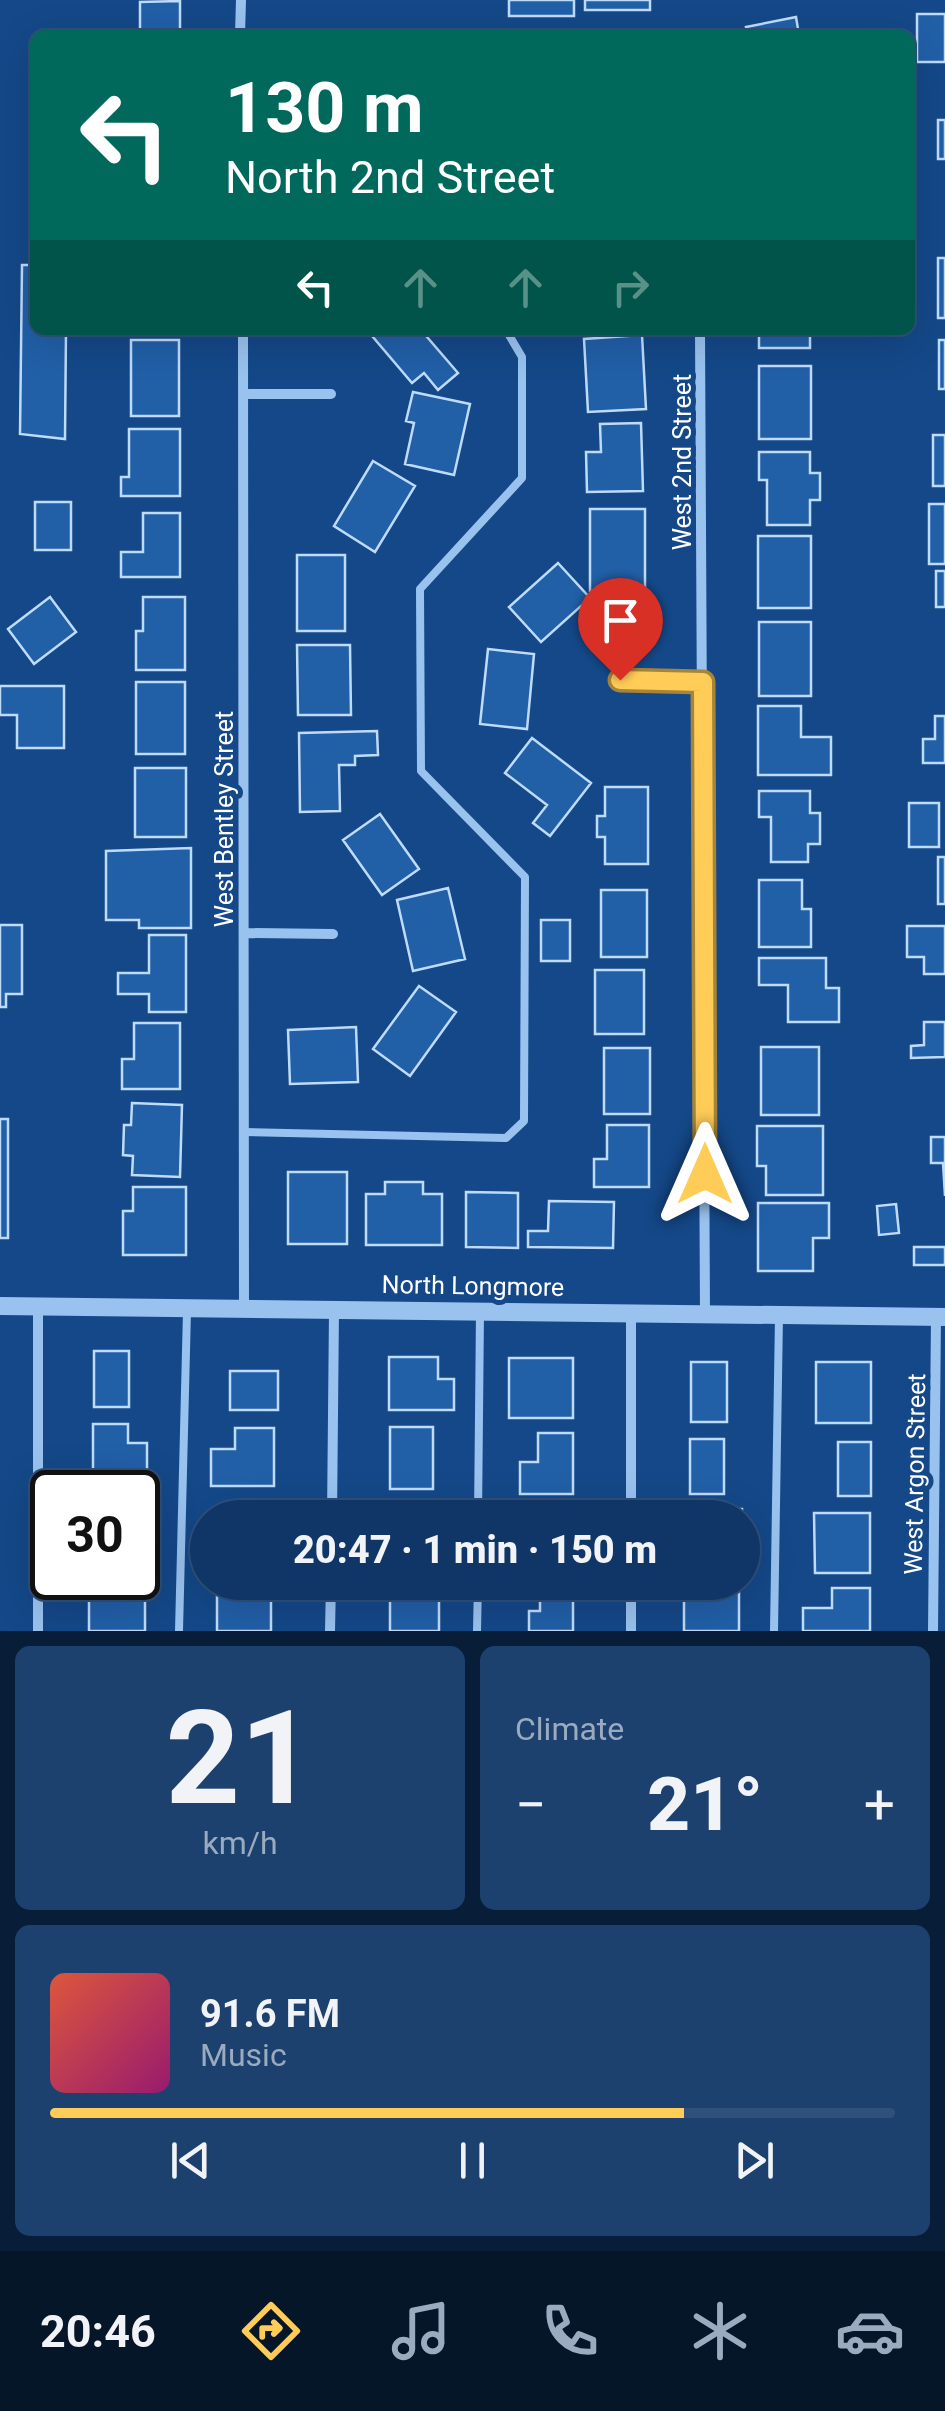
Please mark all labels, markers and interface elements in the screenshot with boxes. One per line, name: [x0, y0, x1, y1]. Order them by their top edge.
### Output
text: 130 m: [225, 67, 424, 149]
icon: left: [60, 70, 190, 200]
text: North 2nd Street: [225, 151, 555, 204]
icon: left: [288, 260, 343, 315]
icon: ahead: [393, 260, 448, 315]
icon: ahead: [498, 260, 553, 315]
icon: right: [603, 260, 658, 315]
street label: West 2nd Street: [668, 374, 697, 550]
pin: [578, 578, 663, 681]
icon: arrive: [593, 593, 648, 648]
street label: West Bentley Street: [210, 711, 239, 927]
position arrow: [653, 1122, 757, 1226]
street label: North Longmore: [381, 1270, 565, 1302]
street label: West Argon Street: [899, 1373, 931, 1575]
speed limit sign: 30: [30, 1470, 160, 1600]
text: 20:47 · 1 min · 150 m: [293, 1528, 657, 1572]
text: 21: [165, 1682, 315, 1835]
text: Climate: [515, 1710, 624, 1748]
text: 21°: [647, 1760, 763, 1848]
text: −: [515, 1773, 546, 1837]
text: +: [864, 1773, 895, 1837]
text: km/h: [202, 1824, 278, 1862]
text: 91.6 FM: [200, 1992, 340, 2036]
text: Music: [200, 2036, 287, 2074]
icon: previous: [163, 2133, 218, 2188]
icon: pause: [445, 2133, 500, 2188]
icon: next: [727, 2133, 782, 2188]
icon: directions: [236, 2296, 306, 2366]
icon: music: [386, 2296, 456, 2366]
icon: phone: [535, 2296, 605, 2366]
icon: climate: [685, 2296, 755, 2366]
icon: car: [835, 2296, 905, 2366]
text: 20:46: [40, 2305, 156, 2358]

